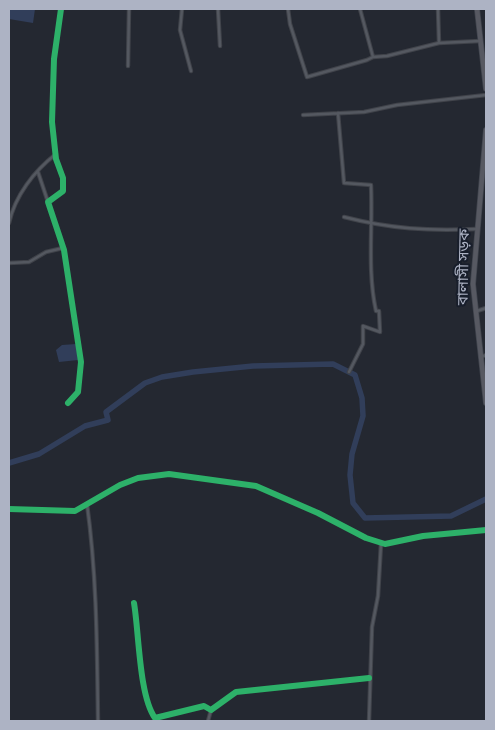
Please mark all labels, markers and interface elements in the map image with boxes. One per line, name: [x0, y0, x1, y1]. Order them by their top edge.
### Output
street label: বালাসী সড়ক: [454, 229, 474, 305]

